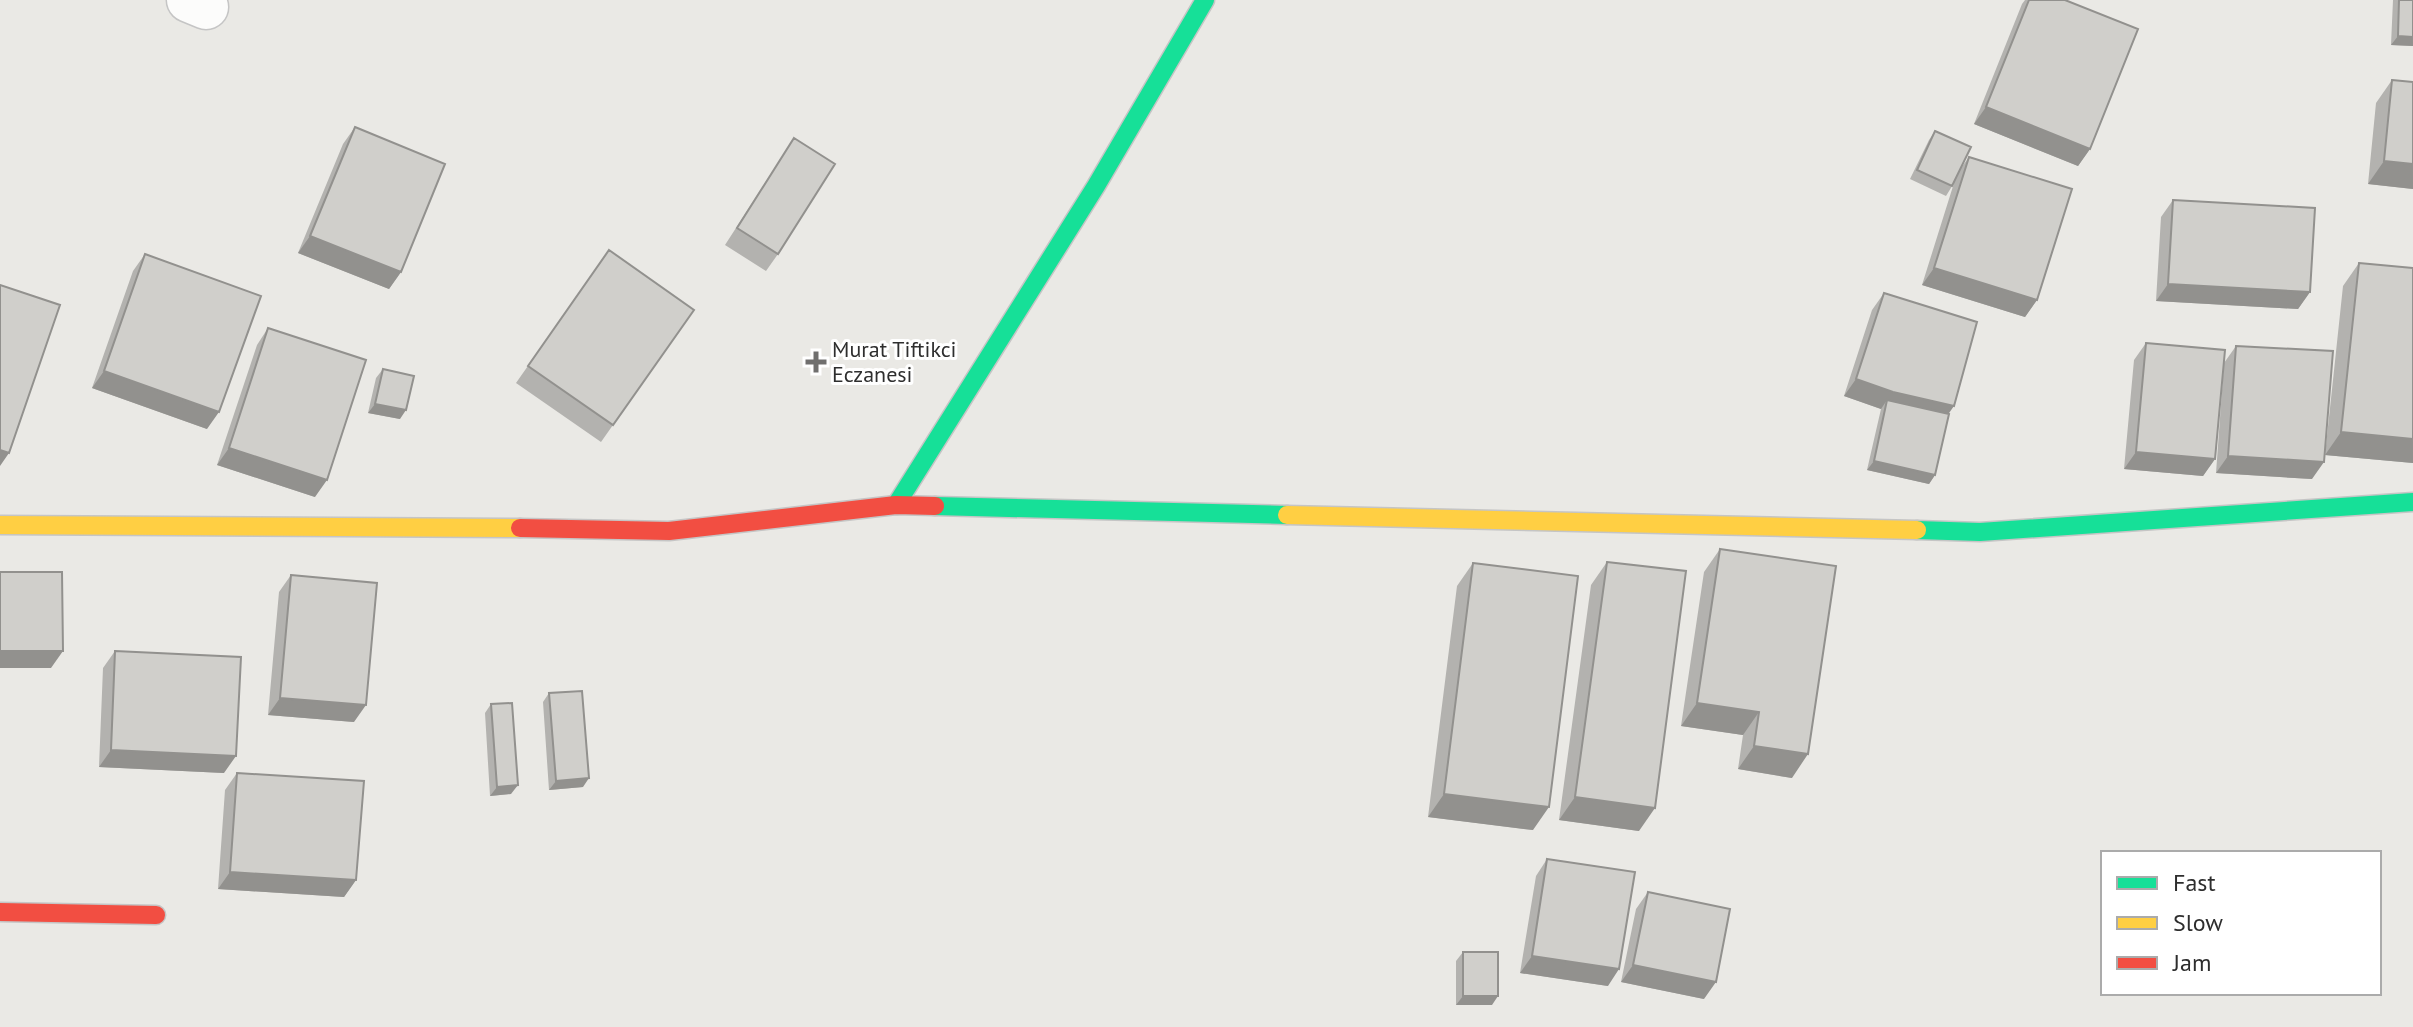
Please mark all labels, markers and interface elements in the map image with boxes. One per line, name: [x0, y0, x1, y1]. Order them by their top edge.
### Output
place label: Murat Tiftikci Eczanesi: [832, 335, 957, 388]
marker: Murat Tiftikci Eczanesi: [807, 353, 825, 371]
legend: [2101, 851, 2381, 995]
text: Fast: [2173, 867, 2216, 898]
text: Slow: [2173, 907, 2223, 938]
text: Jam: [2172, 947, 2211, 978]

